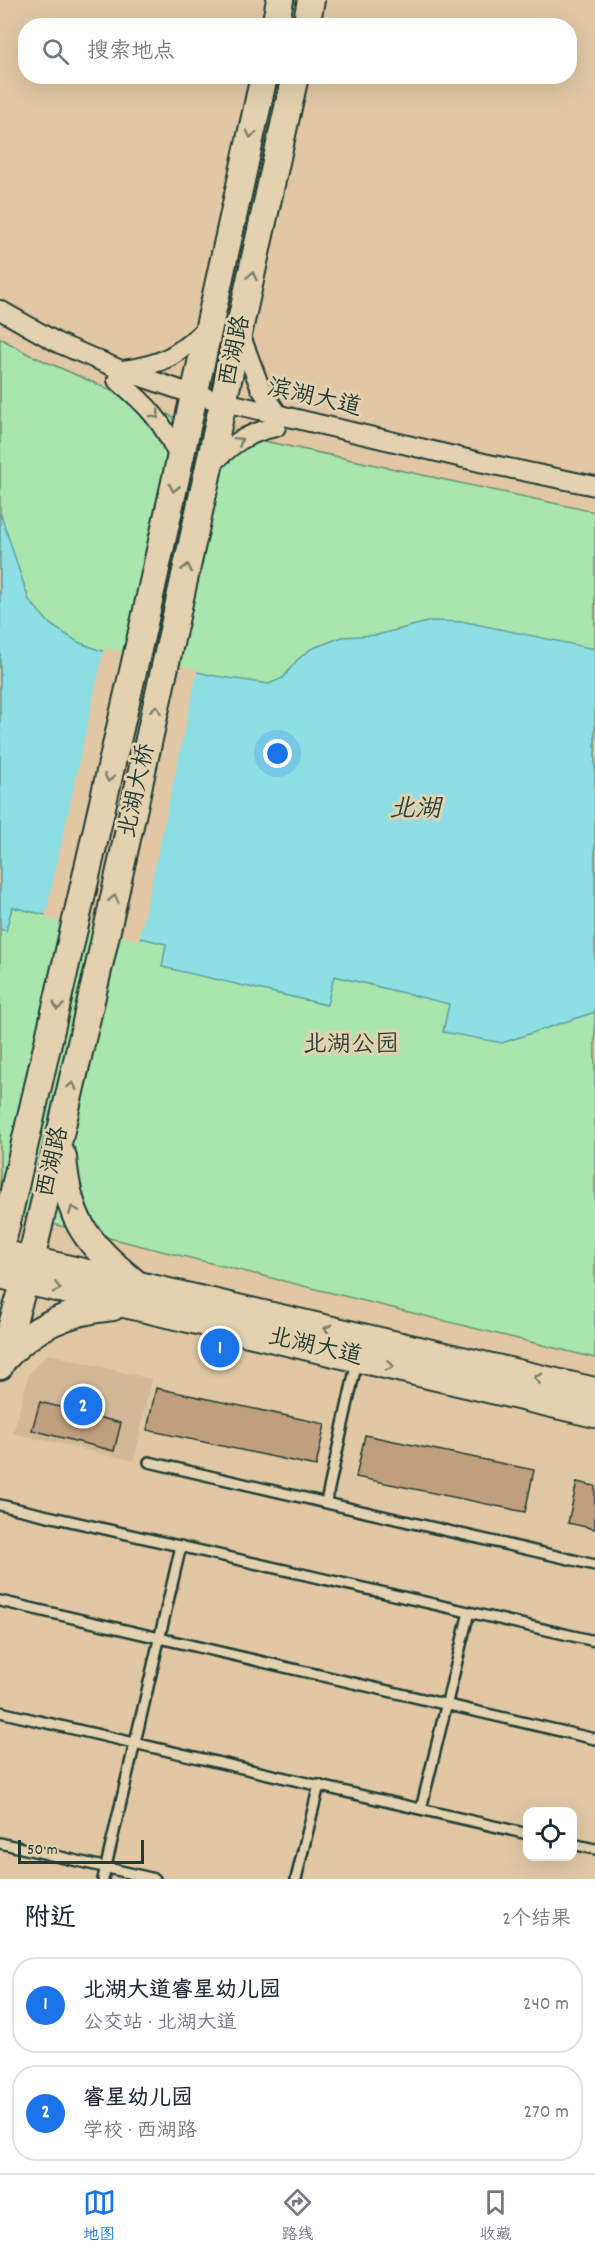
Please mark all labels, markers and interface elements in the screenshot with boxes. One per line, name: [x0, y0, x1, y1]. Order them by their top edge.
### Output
search box: [18, 18, 577, 84]
icon: search: [39, 35, 72, 68]
text: 搜索地点: [87, 37, 175, 68]
one-way arrow: [245, 128, 258, 138]
one-way arrow: [245, 271, 258, 281]
street label: 西湖路: [212, 312, 260, 390]
street label: 滨湖大道: [263, 372, 365, 426]
one-way arrow: [148, 408, 159, 419]
one-way arrow: [233, 436, 243, 448]
one-way arrow: [168, 483, 181, 493]
one-way arrow: [180, 564, 193, 574]
one-way arrow: [149, 704, 162, 714]
your location: [263, 739, 292, 768]
street label: 北湖大桥: [111, 741, 165, 841]
one-way arrow: [103, 773, 116, 783]
water label: 北湖: [389, 792, 444, 829]
one-way arrow: [107, 895, 120, 905]
one-way arrow: [52, 1001, 65, 1011]
park label: 北湖公园: [303, 1029, 399, 1063]
one-way arrow: [64, 1081, 77, 1091]
street label: 西湖路: [29, 1123, 79, 1201]
one-way arrow: [68, 1205, 80, 1216]
one-way arrow: [52, 1281, 62, 1294]
street label: 北湖大道: [264, 1321, 366, 1375]
one-way arrow: [323, 1323, 333, 1336]
pin: 1: [200, 1326, 240, 1370]
one-way arrow: [385, 1359, 395, 1372]
one-way arrow: [533, 1372, 543, 1385]
pin: 2: [64, 1384, 103, 1428]
map controls: [523, 1807, 577, 1861]
button: locate: [523, 1807, 577, 1861]
scale bar: [18, 1837, 144, 1864]
text: 50 m: [27, 1839, 58, 1862]
text: 附近: [24, 1901, 76, 1938]
text: 2个结果: [502, 1906, 571, 1934]
text: 北湖大道睿星幼儿园: [83, 1976, 281, 2007]
text: 1: [43, 1991, 48, 2019]
text: 240 m: [523, 1991, 569, 2019]
text: 公交站 · 北湖大道: [83, 2010, 237, 2038]
text: 睿星幼儿园: [83, 2084, 193, 2115]
text: 2: [41, 2099, 50, 2127]
text: 270 m: [523, 2099, 569, 2127]
text: 学校 · 西湖路: [83, 2118, 197, 2146]
tab: 地图: [83, 2186, 116, 2247]
tab: 路线: [281, 2186, 314, 2247]
tab: 收藏: [479, 2186, 512, 2247]

